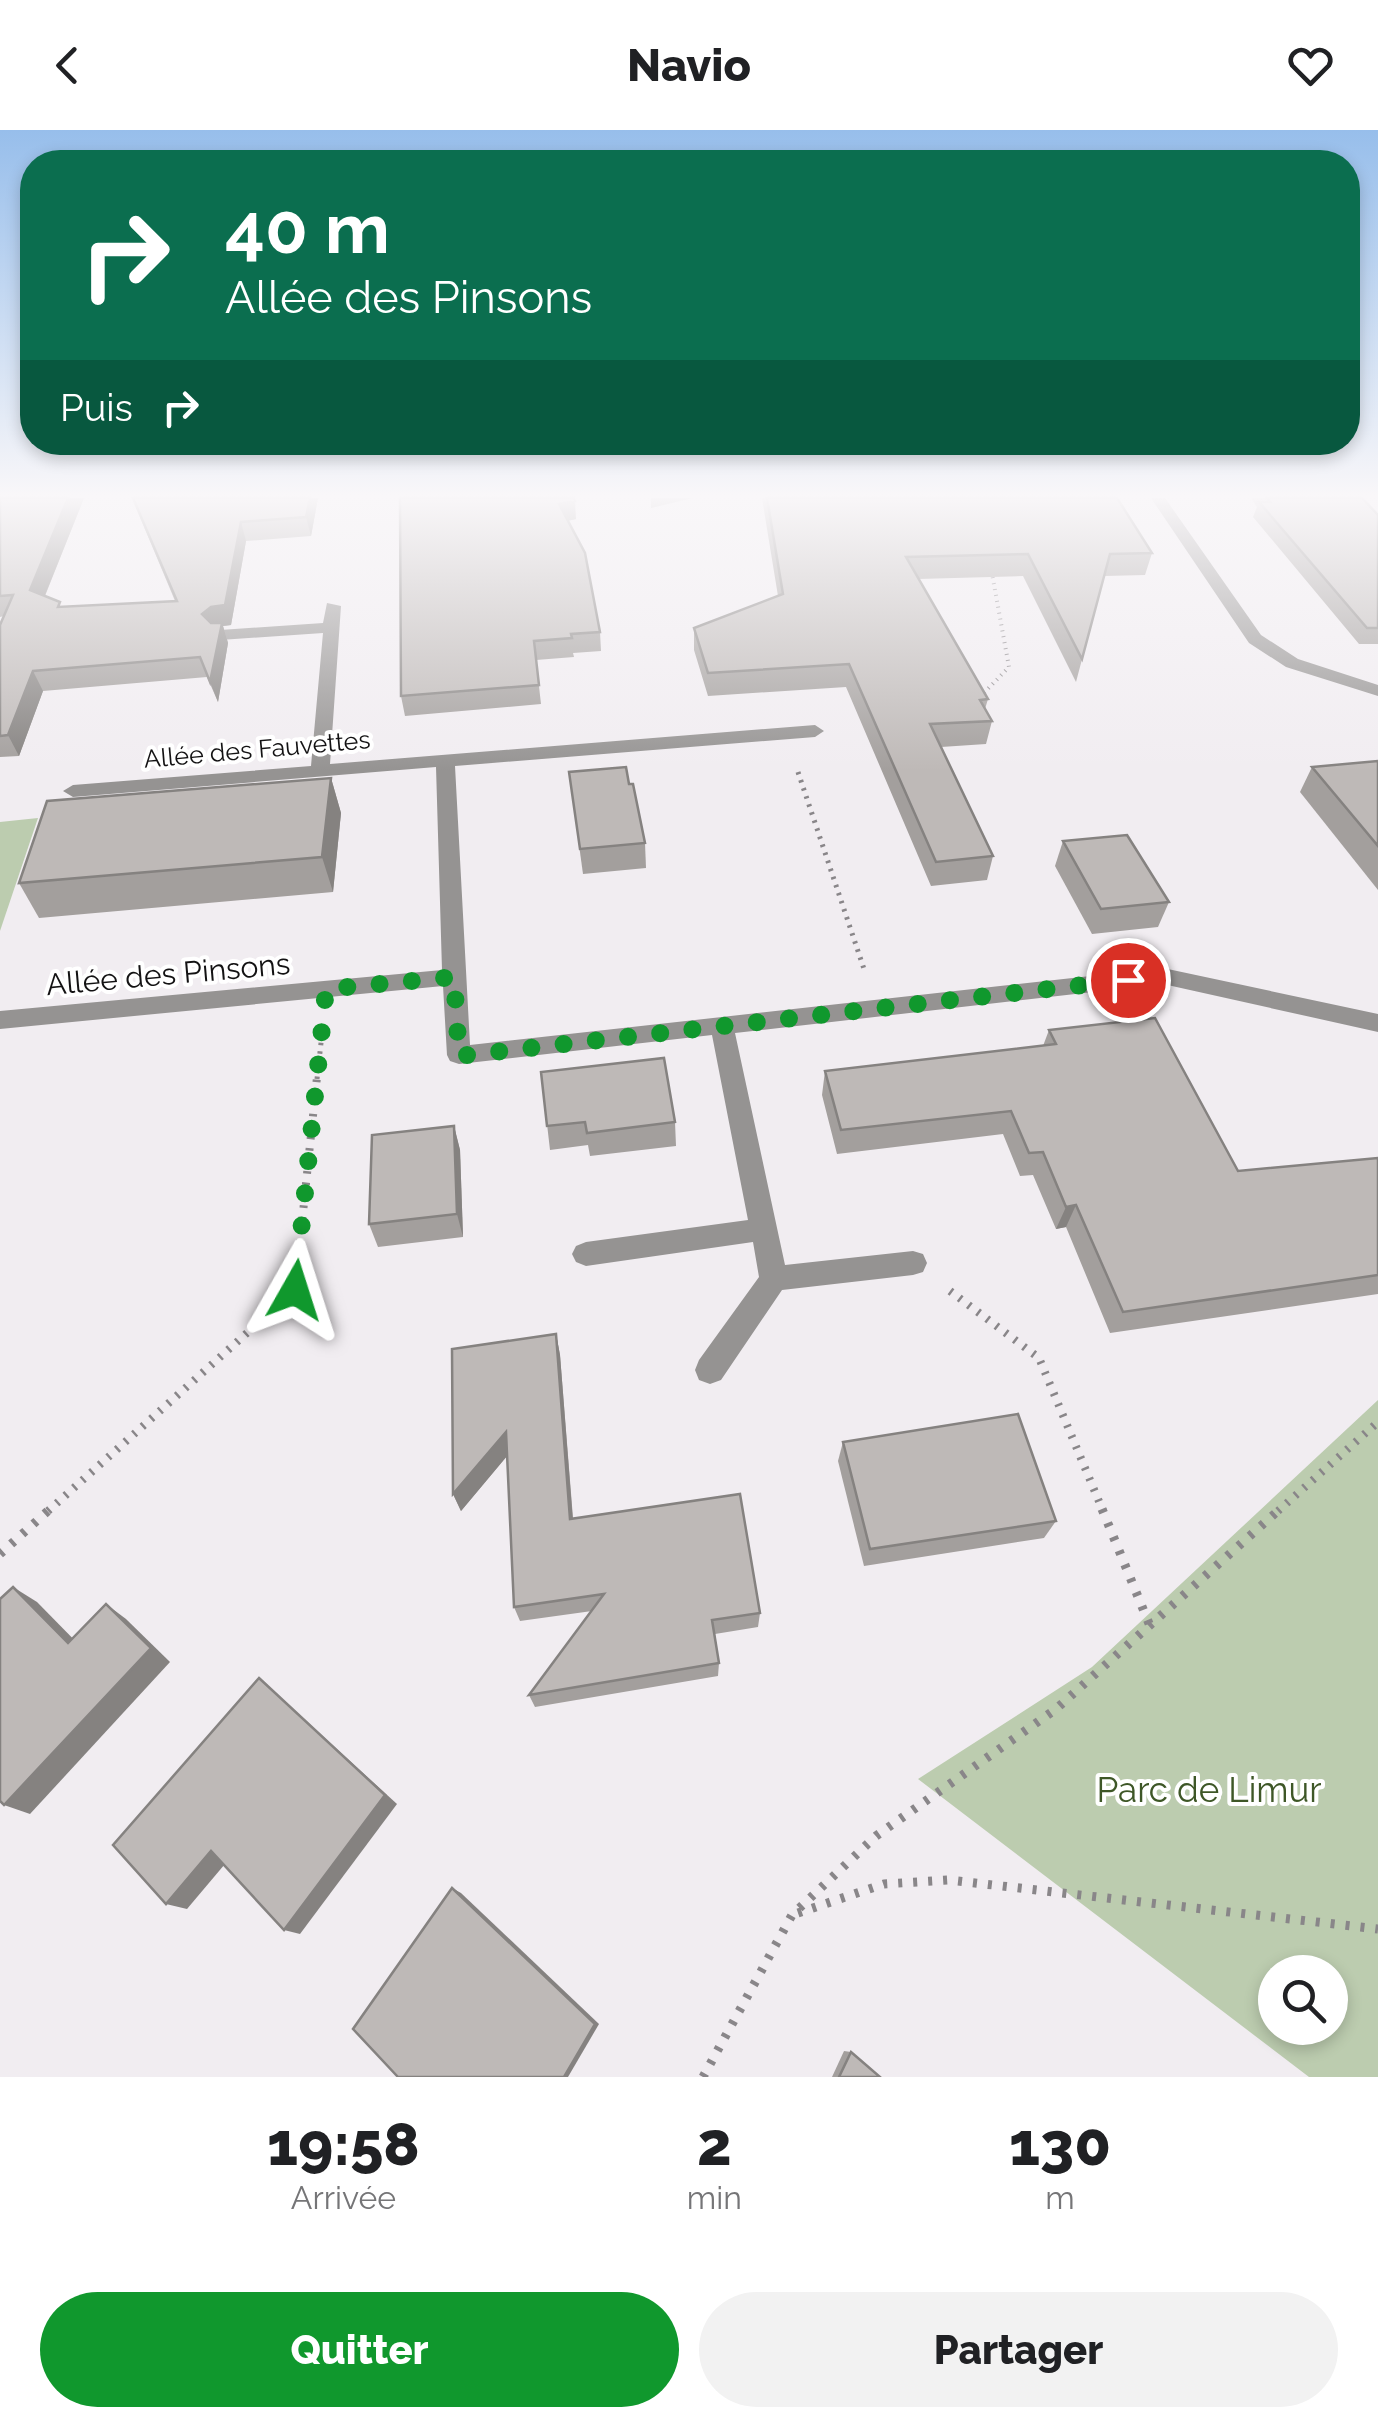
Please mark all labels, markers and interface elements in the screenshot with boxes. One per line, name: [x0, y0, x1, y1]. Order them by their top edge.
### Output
icon: back: [40, 38, 95, 93]
icon: heart: [1283, 38, 1338, 93]
text: Navio: [627, 39, 751, 92]
text: 40 m: [225, 187, 390, 269]
icon: right: [60, 190, 190, 320]
text: Allée des Pinsons: [225, 271, 592, 324]
icon: right: [153, 380, 208, 435]
text: Puis: [60, 385, 133, 430]
street label: Allée des Fauvettes: [143, 724, 371, 774]
pin: [1086, 938, 1171, 1023]
street label: Allée des Pinsons: [44, 946, 292, 1002]
icon: arrive: [1101, 953, 1156, 1008]
position arrow: [243, 1238, 347, 1342]
park label: Parc de Limur: [1096, 1769, 1322, 1810]
map controls: [1258, 1955, 1348, 2045]
button: search: [1258, 1955, 1348, 2045]
text: 19:58: [267, 2109, 420, 2179]
text: 2: [697, 2109, 732, 2179]
text: 130: [1009, 2109, 1111, 2179]
text: Arrivée: [291, 2179, 396, 2216]
text: min: [687, 2179, 742, 2216]
text: m: [1045, 2179, 1075, 2216]
button: Quitter: [40, 2292, 679, 2407]
button: Partager: [699, 2292, 1338, 2407]

